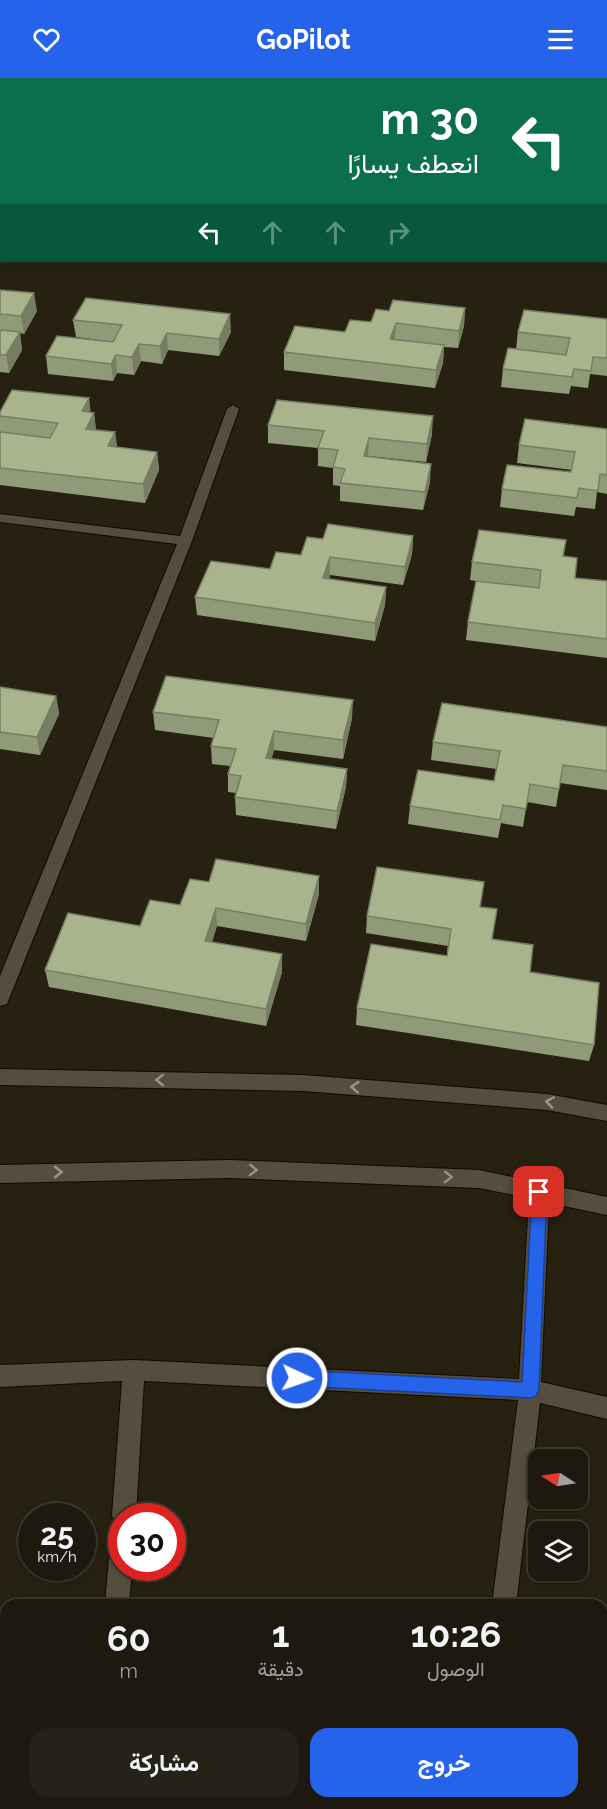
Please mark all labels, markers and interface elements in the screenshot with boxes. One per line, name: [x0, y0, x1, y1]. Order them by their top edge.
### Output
icon: heart: [30, 23, 63, 56]
icon: menu: [544, 23, 577, 56]
text: GoPilot: [256, 24, 351, 55]
text: 30 m: [381, 95, 479, 144]
icon: left: [500, 102, 578, 180]
text: انعطف يسارًا: [347, 148, 479, 179]
icon: left: [193, 216, 226, 249]
icon: ahead: [256, 216, 289, 249]
icon: ahead: [319, 216, 352, 249]
icon: right: [382, 216, 415, 249]
one-way arrow: [156, 1074, 165, 1086]
one-way arrow: [351, 1080, 360, 1093]
one-way arrow: [545, 1097, 554, 1109]
one-way arrow: [249, 1163, 258, 1176]
one-way arrow: [54, 1166, 63, 1179]
pin: [513, 1166, 564, 1217]
one-way arrow: [444, 1171, 453, 1184]
icon: arrive: [522, 1175, 555, 1208]
position arrow: [265, 1346, 329, 1410]
north arrow: [528, 1449, 588, 1509]
map controls: [528, 1449, 588, 1581]
speed limit sign: 30: [108, 1503, 186, 1581]
text: 25: [40, 1517, 74, 1552]
button: layers: [528, 1521, 588, 1581]
text: km/h: [37, 1548, 77, 1566]
text: 1: [272, 1613, 289, 1655]
text: 10:26: [410, 1613, 501, 1655]
text: 60: [107, 1617, 151, 1659]
text: دقيقة: [257, 1657, 304, 1681]
text: الوصول: [427, 1657, 485, 1681]
text: m: [120, 1659, 138, 1683]
button: مشاركة: [30, 1728, 298, 1797]
button: خروج: [310, 1728, 578, 1797]

